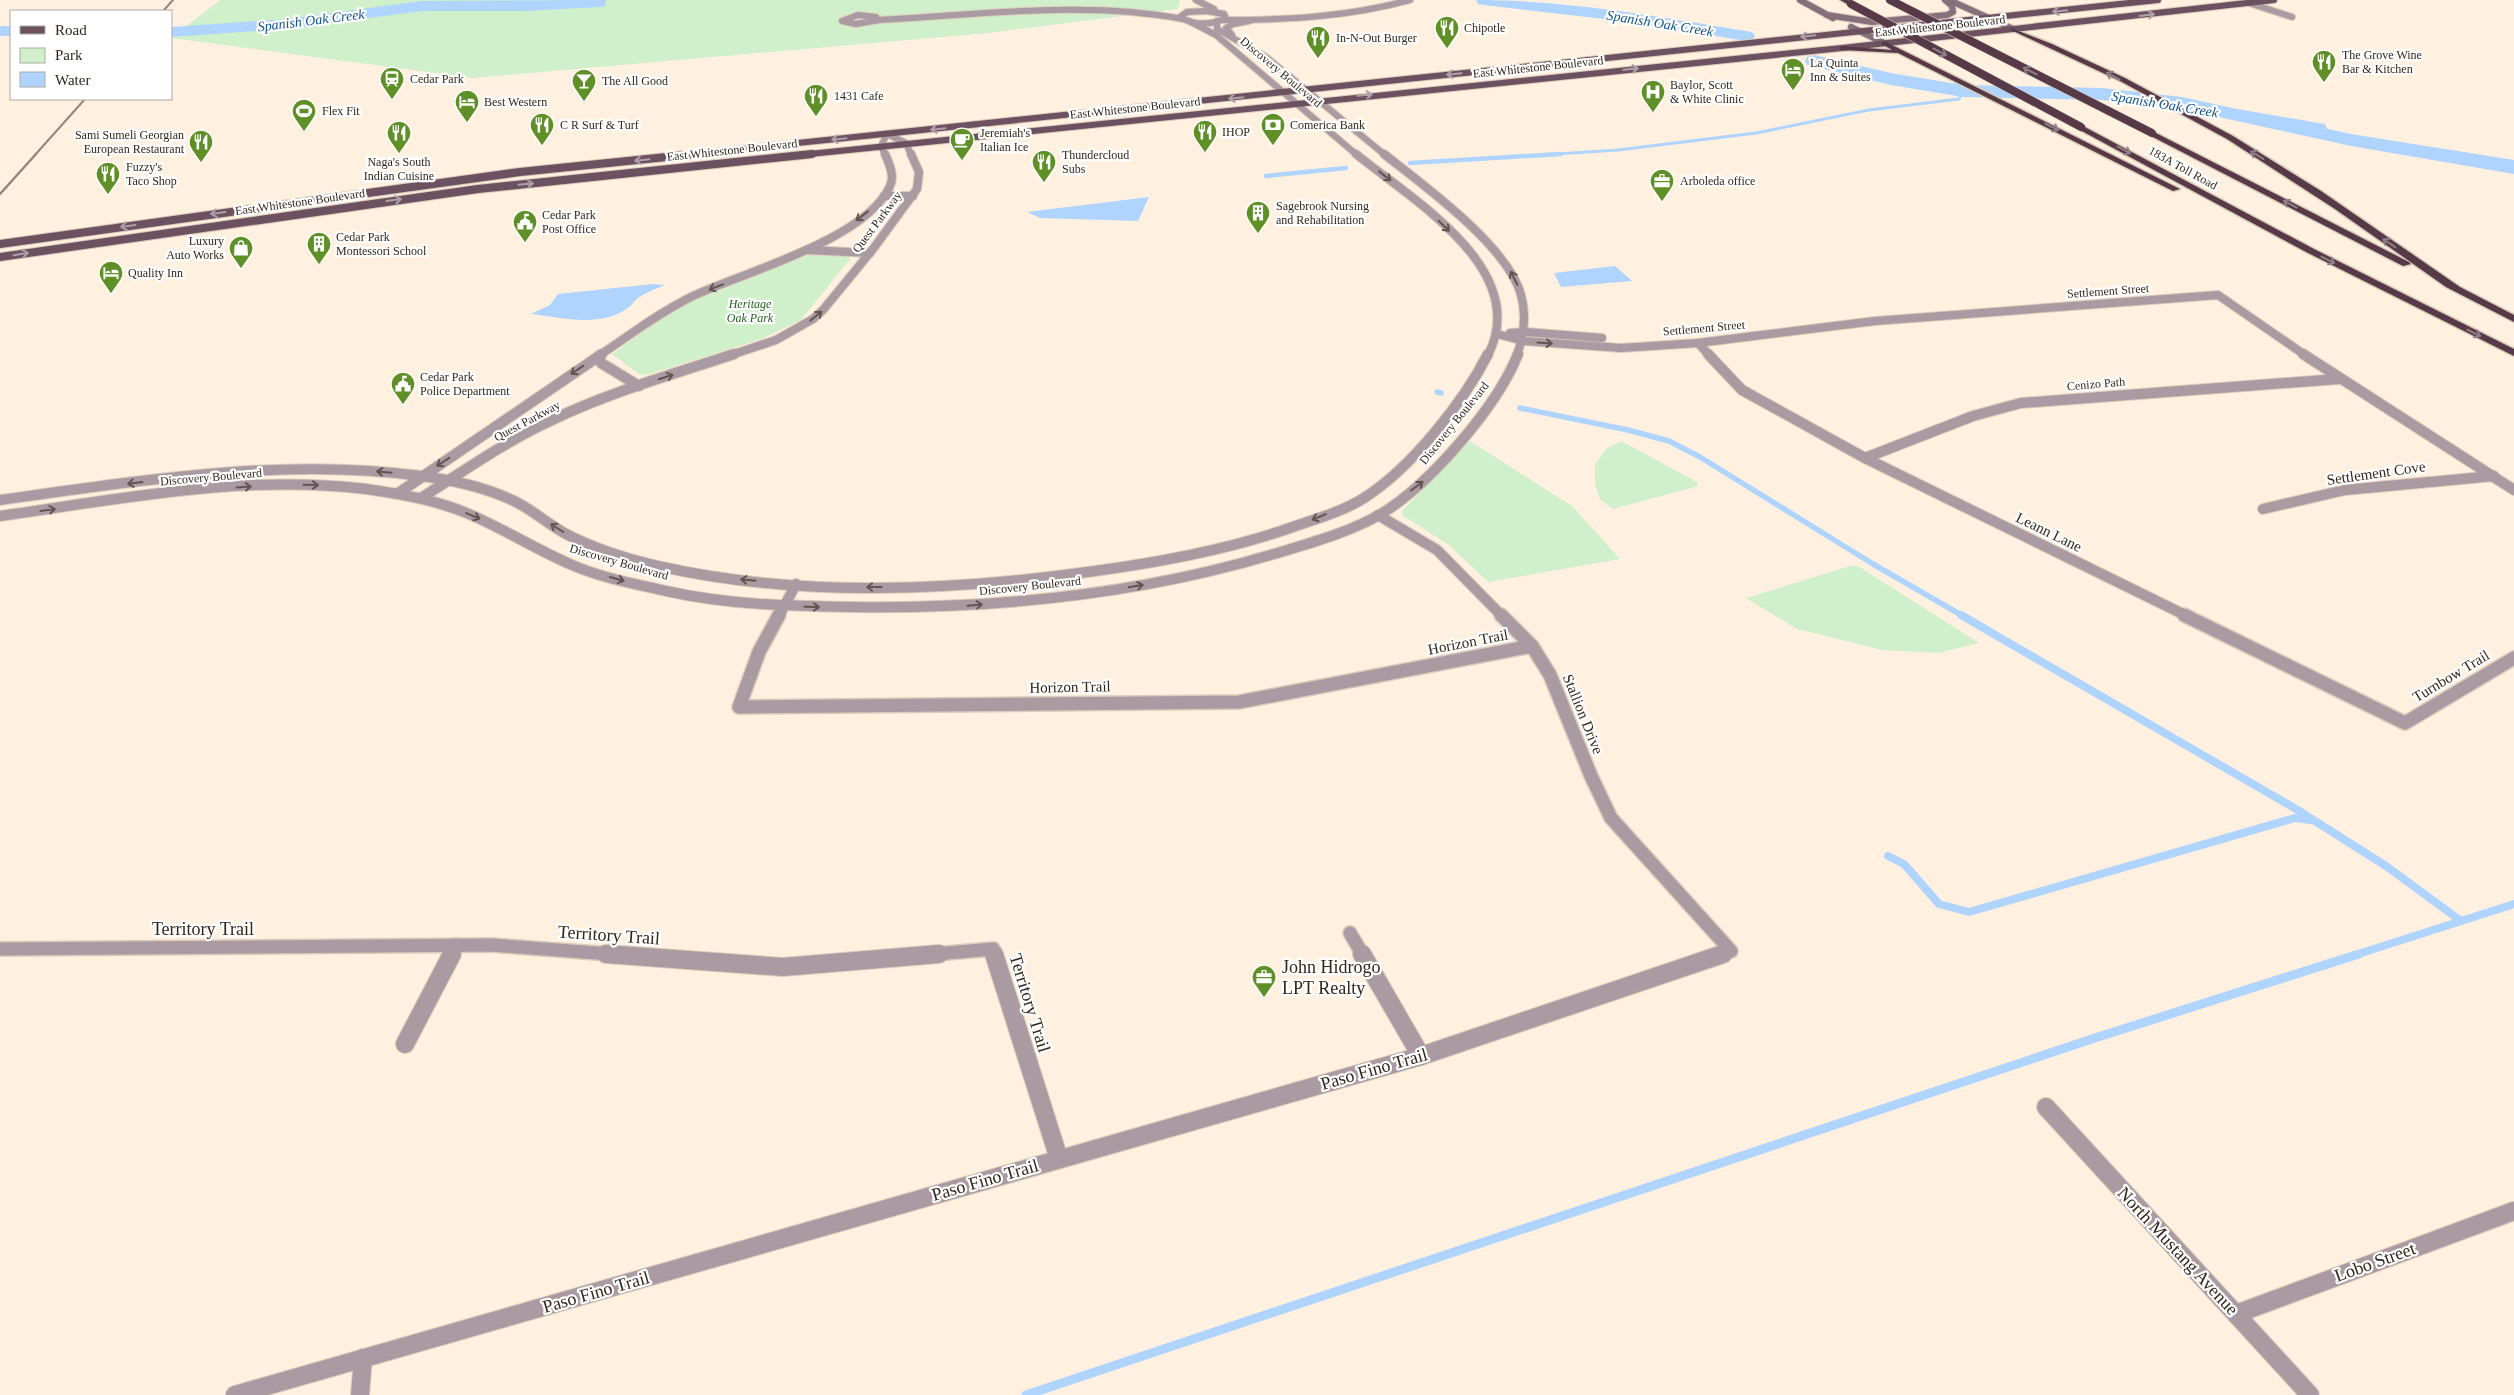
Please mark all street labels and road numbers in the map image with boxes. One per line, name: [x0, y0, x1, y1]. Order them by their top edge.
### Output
street label: East Whitestone Boulevard: [1874, 12, 2006, 40]
street label: Discovery Boulevard: [1237, 34, 1325, 110]
street label: East Whitestone Boulevard: [1472, 53, 1604, 81]
street label: East Whitestone Boulevard: [1069, 94, 1201, 122]
street label: East Whitestone Boulevard: [666, 136, 798, 164]
street label: 183A Toll Road: [2146, 143, 2220, 193]
street label: East Whitestone Boulevard: [234, 186, 366, 218]
street label: Quest Parkway: [849, 189, 905, 255]
street label: Settlement Street: [2066, 281, 2150, 301]
street label: Settlement Street: [1662, 317, 1746, 339]
street label: Cenizo Path: [2066, 374, 2126, 394]
street label: Discovery Boulevard: [1416, 379, 1492, 467]
street label: Quest Parkway: [491, 398, 563, 444]
street label: Settlement Cove: [2326, 458, 2427, 488]
street label: Discovery Boulevard: [159, 466, 263, 488]
street label: Leann Lane: [2013, 509, 2085, 555]
street label: Discovery Boulevard: [568, 541, 670, 583]
street label: Discovery Boulevard: [978, 574, 1082, 598]
street label: Horizon Trail: [1427, 626, 1509, 658]
street label: Turnbow Trail: [2410, 647, 2492, 705]
street label: Stallion Drive: [1560, 672, 1606, 757]
street label: Horizon Trail: [1029, 678, 1111, 696]
street label: Territory Trail: [152, 919, 254, 939]
street label: Territory Trail: [557, 921, 661, 949]
street label: Territory Trail: [1005, 951, 1055, 1055]
street label: Paso Fino Trail: [1318, 1044, 1430, 1094]
street label: Paso Fino Trail: [929, 1155, 1041, 1205]
street label: North Mustang Avenue: [2114, 1183, 2242, 1319]
street label: Lobo Street: [2332, 1238, 2418, 1286]
street label: Paso Fino Trail: [540, 1267, 652, 1317]

